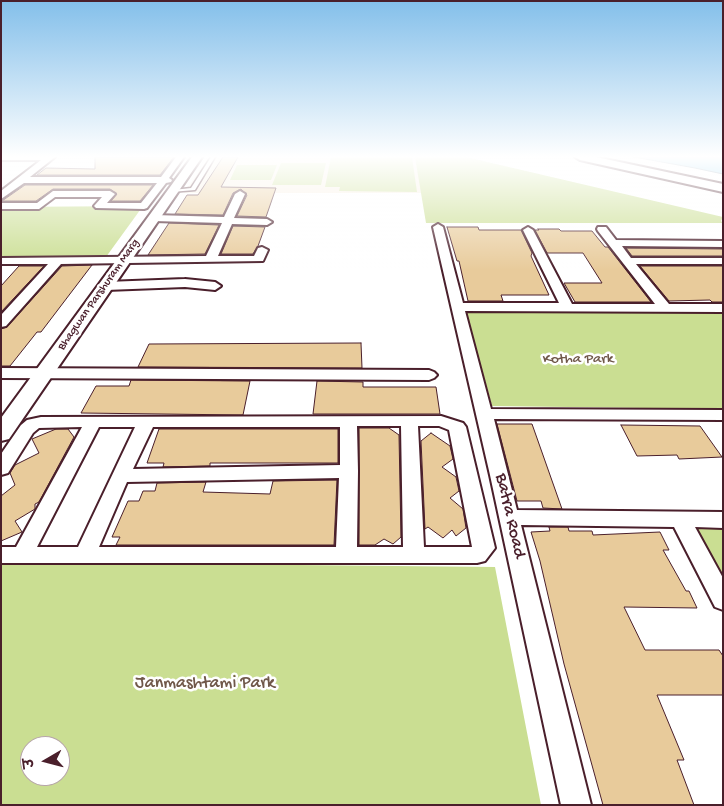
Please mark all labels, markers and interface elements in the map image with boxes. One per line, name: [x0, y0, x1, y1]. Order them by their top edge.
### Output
street label: Bhagwan Parshuram Marg: [55, 236, 143, 354]
park label: Kotha Park: [543, 351, 613, 369]
street label: Batra Road: [489, 471, 529, 561]
park label: Janmashtami Park: [135, 673, 275, 695]
north arrow: [20, 736, 70, 786]
text: उ: [22, 757, 40, 769]

